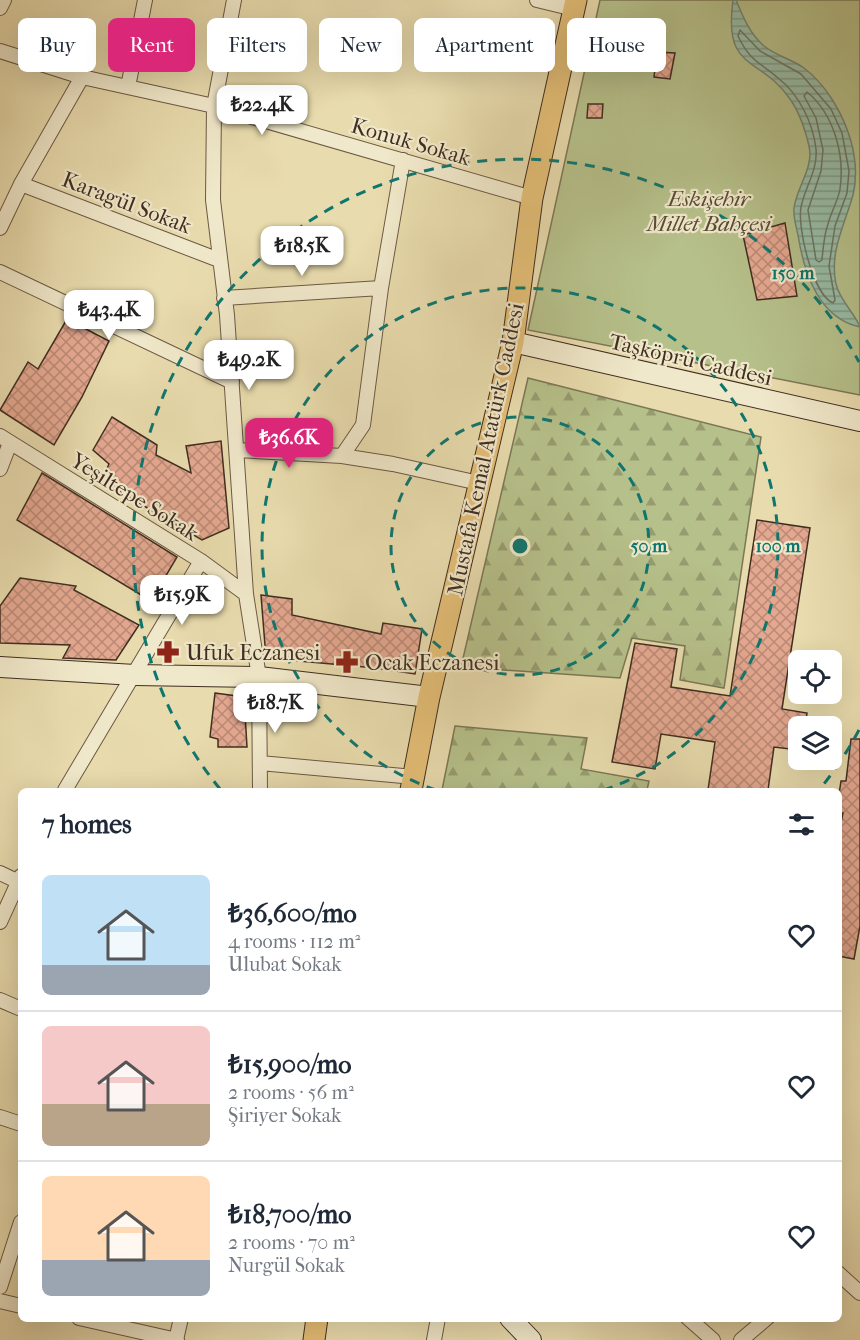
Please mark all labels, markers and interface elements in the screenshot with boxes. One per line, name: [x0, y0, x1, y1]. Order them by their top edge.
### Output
chip: Buy: [18, 18, 96, 72]
chip: Rent: [108, 18, 195, 72]
chip: Filters: [207, 18, 307, 72]
chip: New: [319, 18, 402, 72]
chip: Apartment: [414, 18, 555, 72]
chip: House: [567, 18, 666, 72]
pin: ₺22.4K: [213, 85, 311, 136]
text: ₺22.4K: [231, 93, 293, 116]
street label: Konuk Sokak: [348, 113, 474, 172]
street label: Karagül Sokak: [58, 166, 196, 240]
park label: Eskişehir Millet Bahçesi: [645, 186, 773, 237]
pin: ₺18.5K: [253, 226, 351, 277]
text: ₺18.5K: [275, 234, 329, 257]
text: 150 m: [772, 263, 815, 284]
pin: ₺43.4K: [60, 290, 158, 341]
text: ₺43.4K: [78, 298, 140, 321]
street label: Mustafa Kemal Atatürk Caddesi: [442, 300, 530, 598]
street label: Taşköprü Caddesi: [607, 329, 775, 391]
pin: ₺49.2K: [200, 340, 298, 391]
text: ₺49.2K: [218, 348, 280, 371]
pin: ₺36.6K: [240, 418, 338, 469]
text: ₺36.6K: [259, 426, 319, 449]
street label: Yeşiltepe Sokak: [65, 447, 204, 547]
centre of rings: [510, 536, 530, 556]
text: 50 m: [631, 536, 668, 557]
text: 100 m: [755, 536, 802, 557]
pin: ₺15.9K: [133, 575, 231, 626]
text: ₺15.9K: [154, 583, 210, 606]
pharmacy icon: Ufuk Eczanesi: [155, 639, 181, 665]
place label: Ufuk Eczanesi: [186, 640, 321, 666]
pharmacy icon: Ocak Eczanesi: [334, 649, 360, 675]
place label: Ocak Eczanesi: [365, 650, 500, 676]
map controls: [788, 650, 842, 770]
button: locate: [788, 650, 842, 704]
pin: ₺18.7K: [226, 683, 324, 734]
text: ₺18.7K: [247, 691, 303, 714]
button: layers: [788, 716, 842, 770]
icon: filters: [785, 808, 818, 841]
text: 7 homes: [42, 809, 132, 840]
text: ₺36,600/mo: [228, 898, 357, 929]
icon: home: [90, 899, 162, 971]
icon: heart: [785, 919, 818, 952]
text: 4 rooms · 112 m²: [228, 930, 360, 953]
text: Ulubat Sokak: [228, 953, 341, 976]
text: ₺15,900/mo: [228, 1049, 352, 1080]
icon: home: [90, 1050, 162, 1122]
icon: heart: [785, 1070, 818, 1103]
text: 2 rooms · 56 m²: [228, 1081, 354, 1104]
text: Şiriyer Sokak: [228, 1104, 341, 1127]
text: ₺18,700/mo: [228, 1199, 351, 1230]
icon: home: [90, 1200, 162, 1272]
icon: heart: [785, 1220, 818, 1253]
text: 2 rooms · 70 m²: [228, 1231, 355, 1254]
text: Nurgül Sokak: [228, 1254, 345, 1277]

